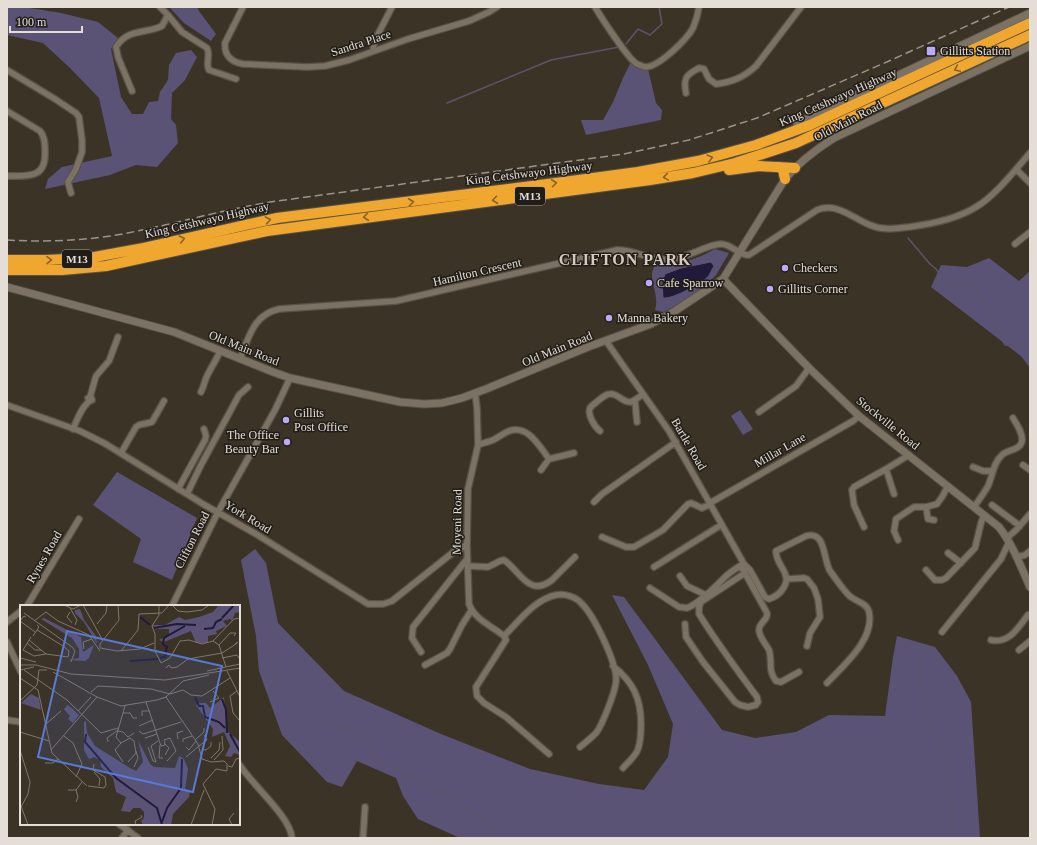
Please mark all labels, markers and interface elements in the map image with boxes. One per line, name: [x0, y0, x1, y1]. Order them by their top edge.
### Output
scale bar: [10, 8, 82, 34]
text: 100 m: [16, 15, 47, 29]
street label: Sandra Place: [329, 27, 393, 59]
place label: Gillitts Station: [940, 44, 1010, 58]
marker: Gillitts Station: [925, 45, 937, 57]
one-way arrow: [953, 64, 961, 72]
street label: King Cetshwayo Highway: [777, 65, 899, 129]
street label: Old Main Road: [812, 98, 884, 144]
one-way arrow: [706, 155, 713, 163]
street label: King Cetshwayo Highway: [465, 158, 593, 188]
one-way arrow: [663, 172, 669, 181]
one-way arrow: [551, 179, 557, 188]
road number: M13: [515, 187, 545, 205]
one-way arrow: [492, 195, 498, 204]
one-way arrow: [408, 198, 414, 207]
street label: King Cetshwayo Highway: [143, 199, 271, 241]
one-way arrow: [363, 212, 369, 221]
one-way arrow: [265, 216, 271, 224]
one-way arrow: [178, 235, 185, 244]
road number: M13: [62, 250, 92, 268]
district label: CLIFTON PARK: [559, 251, 691, 268]
street label: Hamilton Crescent: [431, 255, 523, 289]
one-way arrow: [46, 256, 52, 264]
place label: Checkers: [793, 261, 838, 275]
marker: Checkers: [780, 263, 790, 273]
place label: Cafe Sparrow: [657, 276, 724, 290]
marker: Cafe Sparrow: [644, 278, 654, 288]
place label: Gillitts Corner: [778, 282, 848, 296]
marker: Gillitts Corner: [765, 284, 775, 294]
place label: Manna Bakery: [617, 311, 688, 325]
marker: Manna Bakery: [604, 313, 614, 323]
street label: Old Main Road: [207, 328, 281, 368]
street label: Old Main Road: [520, 329, 594, 369]
street label: Stockville Road: [854, 393, 922, 453]
place label: Gillits Post Office: [294, 406, 348, 434]
marker: Gillits Post Office: [281, 415, 291, 425]
street label: Bartle Road: [669, 416, 709, 472]
place label: The Office Beauty Bar: [225, 428, 279, 456]
street label: Millar Lane: [752, 430, 808, 470]
marker: The Office Beauty Bar: [282, 437, 292, 447]
street label: Moyeni Road: [449, 489, 465, 555]
street label: York Road: [222, 498, 274, 536]
street label: Clifton Road: [172, 509, 212, 571]
street label: Rynes Road: [23, 528, 65, 586]
inset map: [20, 605, 240, 825]

